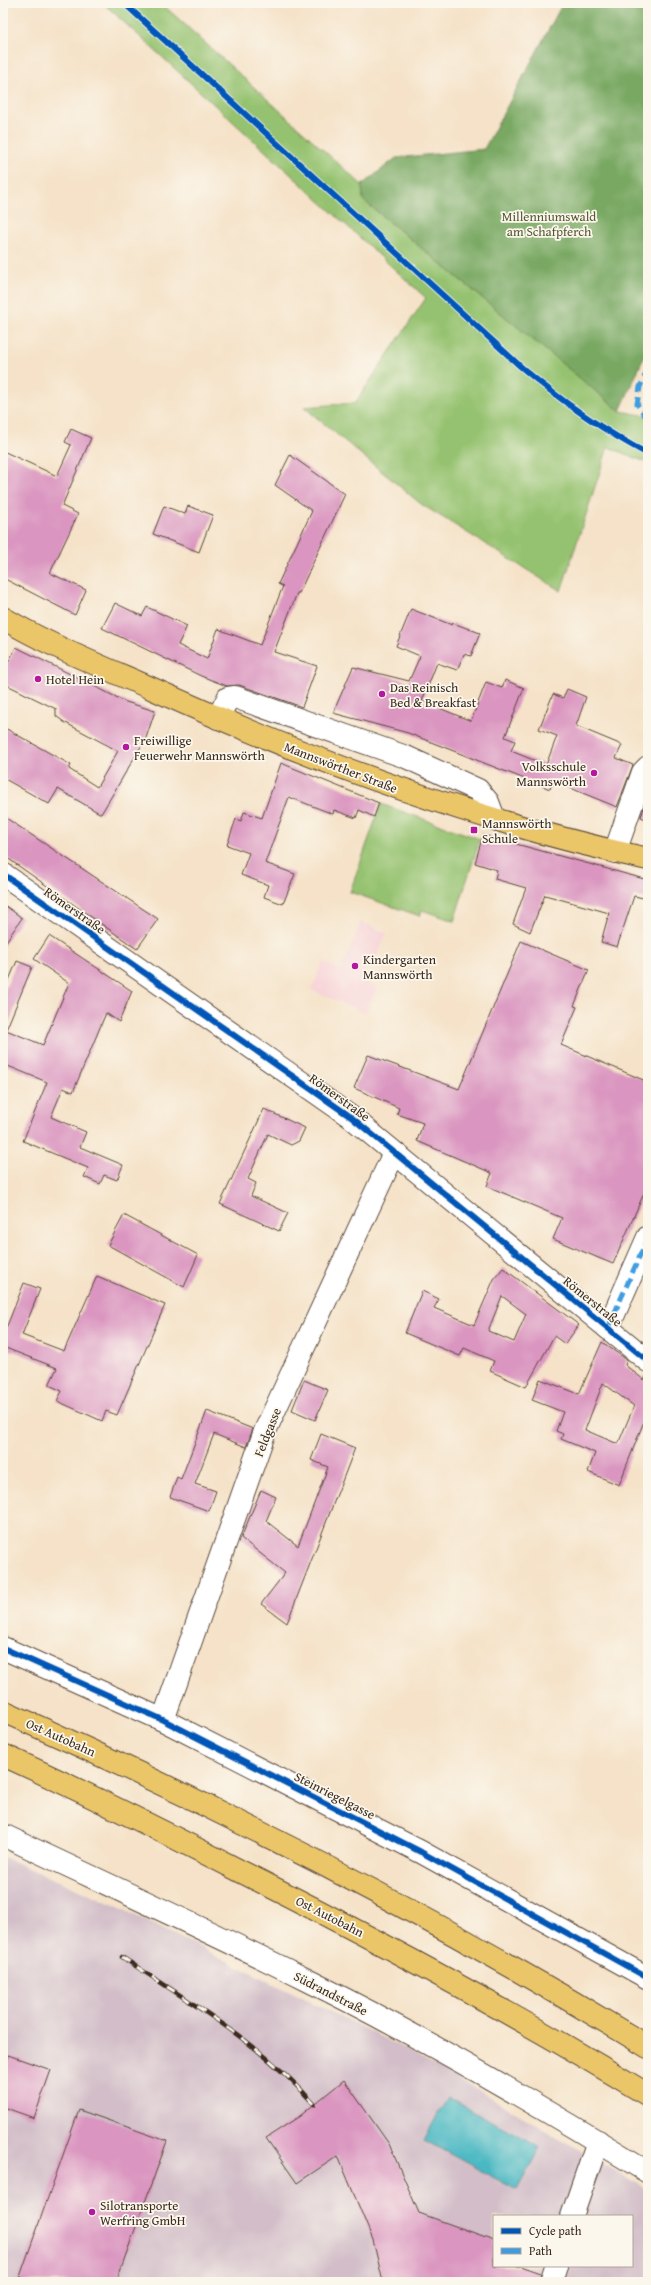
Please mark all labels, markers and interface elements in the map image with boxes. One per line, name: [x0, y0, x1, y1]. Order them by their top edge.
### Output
park label: Millenniumswald am Schafpferch: [502, 207, 596, 241]
place label: Hotel Hein: [46, 670, 105, 689]
marker: Hotel Hein: [33, 674, 43, 684]
place label: Das Reinisch Bed & Breakfast: [390, 678, 477, 712]
marker: Das Reinisch Bed & Breakfast: [377, 689, 387, 699]
place label: Freiwillige Feuerwehr Mannswörth: [134, 731, 265, 765]
street label: Mannswörther Straße: [281, 737, 400, 798]
marker: Freiwillige Feuerwehr Mannswörth: [121, 742, 131, 752]
place label: Volksschule Mannswörth: [516, 757, 587, 791]
marker: Volksschule Mannswörth: [589, 768, 599, 778]
place label: Mannswörth Schule: [482, 814, 552, 848]
marker: Mannswörth Schule: [469, 825, 479, 835]
street label: Römerstraße: [40, 882, 109, 939]
place label: Kindergarten Mannswörth: [363, 950, 437, 984]
marker: Kindergarten Mannswörth: [350, 961, 360, 971]
street label: Römerstraße: [305, 1069, 374, 1126]
street label: Römerstraße: [559, 1272, 626, 1331]
street label: Feldgasse: [249, 1405, 286, 1460]
street label: Ost Autobahn: [23, 1714, 99, 1761]
street label: Steinriegelgasse: [291, 1767, 378, 1824]
street label: Ost Autobahn: [292, 1891, 368, 1942]
street label: Südrandstraße: [290, 1967, 371, 2020]
place label: Silotransporte Werfring GmbH: [100, 2196, 186, 2230]
marker: Silotransporte Werfring GmbH: [87, 2207, 97, 2217]
legend: [493, 2215, 633, 2267]
text: Cycle path: [529, 2222, 582, 2239]
text: Path: [529, 2242, 552, 2259]

